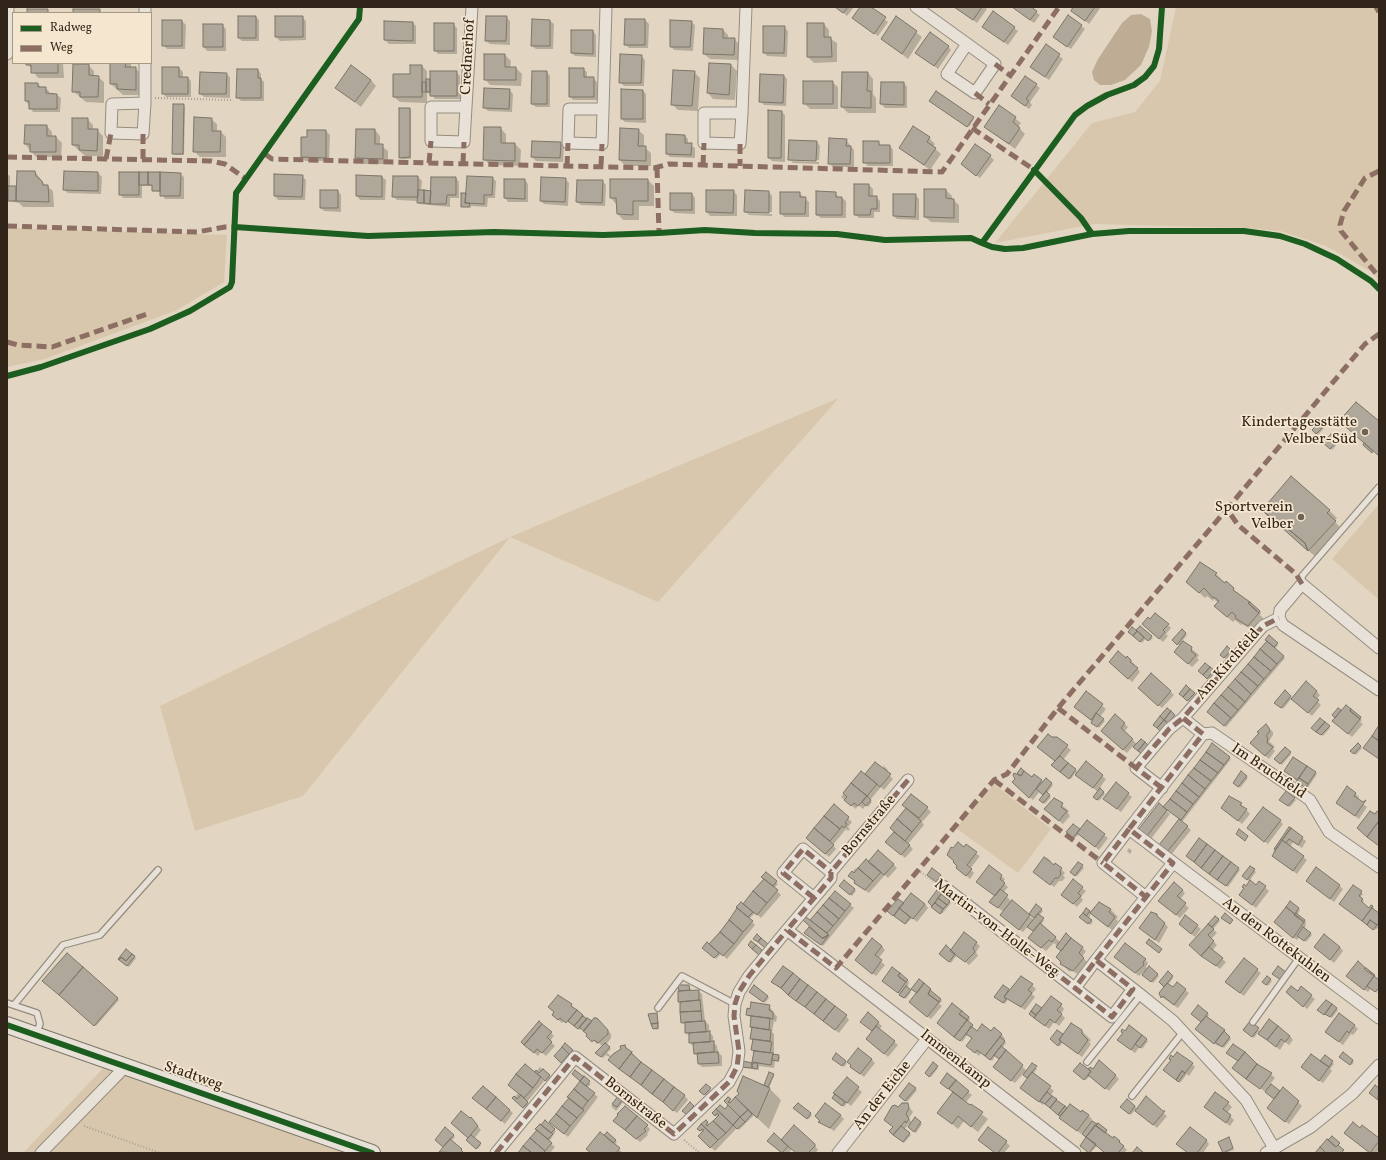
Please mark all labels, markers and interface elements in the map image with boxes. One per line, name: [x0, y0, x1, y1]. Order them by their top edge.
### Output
legend: [12, 12, 152, 64]
street label: Crednerhof: [458, 19, 480, 95]
text: Radweg: [50, 20, 92, 36]
text: Weg: [50, 40, 73, 56]
place label: Kindertagesstätte Velber-Süd: [1241, 414, 1357, 449]
marker: Kindertagesstätte Velber-Süd: [1360, 427, 1370, 437]
place label: Sportverein Velber: [1215, 499, 1293, 534]
marker: Sportverein Velber: [1296, 512, 1306, 522]
street label: Am Kirchfeld: [1193, 626, 1265, 704]
street label: Im Bruchfeld: [1227, 740, 1309, 804]
street label: Bornstraße: [839, 792, 901, 860]
street label: Martin-von-Holle-Weg: [930, 876, 1062, 982]
street label: An den Rottekuhlen: [1218, 894, 1334, 988]
street label: Immenkamp: [916, 1027, 994, 1093]
street label: An der Eiche: [850, 1058, 916, 1134]
street label: Stadtweg: [161, 1059, 225, 1095]
street label: Bornstraße: [600, 1074, 670, 1134]

